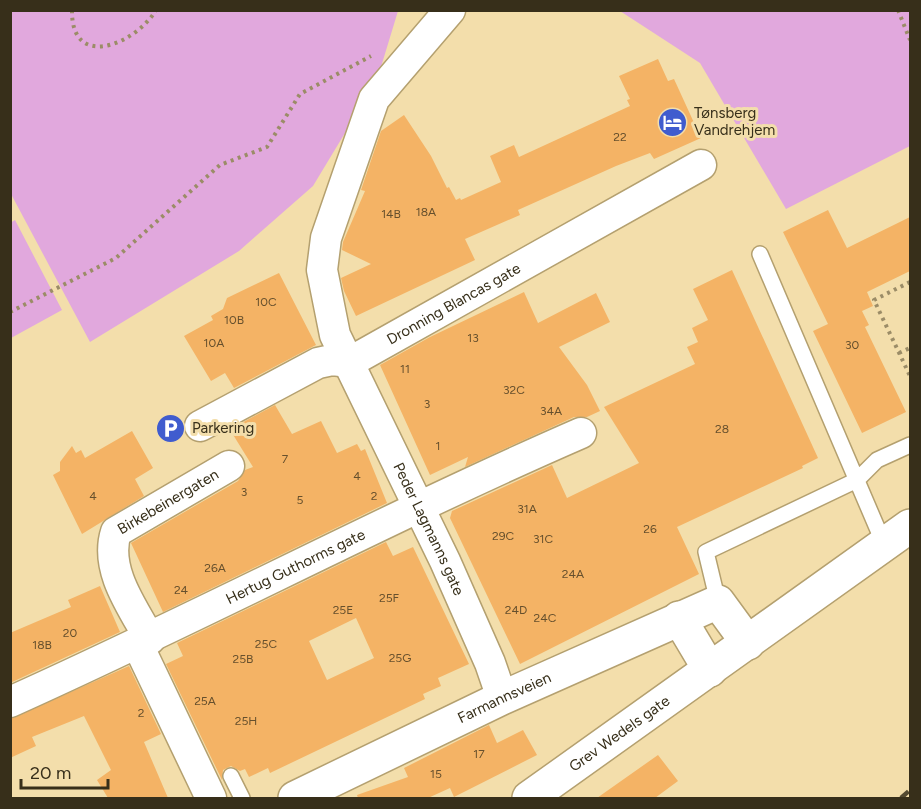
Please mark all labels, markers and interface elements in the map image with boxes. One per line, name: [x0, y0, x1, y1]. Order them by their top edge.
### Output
place label: Tønsberg Vandrehjem: [694, 104, 775, 139]
hotel icon: Tønsberg Vandrehjem: [657, 106, 689, 138]
house number: 22: [613, 130, 627, 144]
house number: 18A: [416, 205, 436, 219]
house number: 14B: [381, 207, 401, 221]
street label: Dronning Blancas gate: [384, 259, 524, 349]
house number: 10C: [255, 295, 277, 309]
house number: 10B: [224, 313, 244, 327]
house number: 13: [467, 331, 479, 345]
house number: 10A: [204, 336, 224, 350]
house number: 30: [845, 338, 859, 352]
house number: 11: [400, 362, 410, 376]
house number: 32C: [503, 383, 525, 397]
house number: 3: [424, 397, 430, 411]
house number: 34A: [540, 404, 562, 418]
parking icon: Parkering: [155, 412, 187, 444]
place label: Parkering: [192, 419, 254, 437]
house number: 28: [715, 422, 729, 436]
house number: 1: [436, 439, 440, 453]
house number: 7: [282, 452, 289, 466]
street label: Peder Lagmanns gate: [389, 460, 468, 598]
street label: Birkebeinergaten: [114, 465, 222, 538]
house number: 4: [353, 469, 361, 483]
house number: 3: [241, 485, 247, 499]
house number: 4: [89, 489, 97, 503]
house number: 2: [371, 489, 377, 503]
house number: 5: [297, 493, 304, 507]
house number: 31A: [517, 502, 537, 516]
house number: 26: [643, 522, 657, 536]
street label: Hertug Guthorms gate: [223, 525, 368, 608]
house number: 29C: [492, 529, 514, 543]
house number: 31C: [533, 532, 553, 546]
house number: 26A: [204, 561, 226, 575]
house number: 24A: [562, 567, 584, 581]
house number: 24: [174, 583, 189, 597]
house number: 25F: [379, 591, 400, 605]
house number: 25E: [333, 603, 353, 617]
house number: 24D: [505, 603, 527, 617]
house number: 24C: [534, 611, 557, 625]
house number: 20: [63, 626, 78, 640]
house number: 25C: [255, 637, 277, 651]
house number: 18B: [32, 638, 52, 652]
house number: 25G: [389, 651, 411, 665]
house number: 25B: [233, 652, 253, 666]
street label: Farmannsveien: [455, 668, 554, 727]
street label: Grev Wedels gate: [566, 692, 673, 776]
house number: 25A: [194, 694, 216, 708]
house number: 2: [138, 706, 144, 720]
house number: 25H: [235, 714, 257, 728]
house number: 17: [473, 747, 485, 761]
scale bar: [21, 752, 108, 790]
text: 20 m: [30, 762, 71, 784]
house number: 15: [430, 767, 442, 781]

